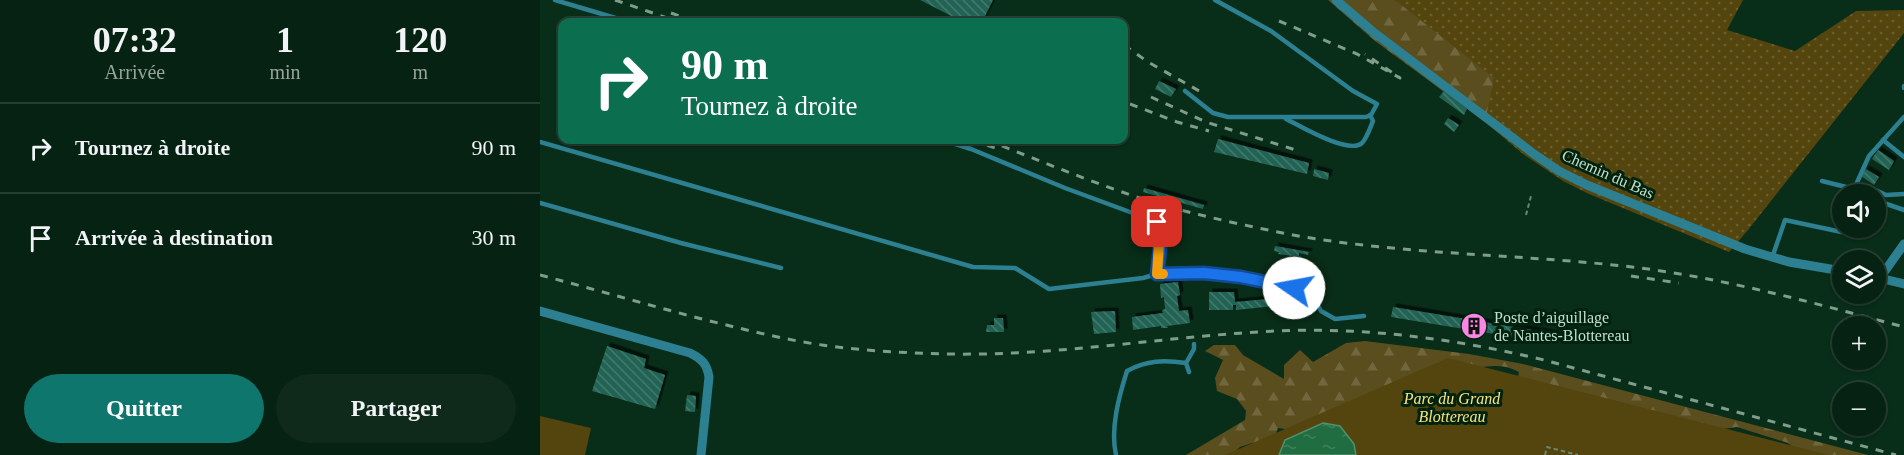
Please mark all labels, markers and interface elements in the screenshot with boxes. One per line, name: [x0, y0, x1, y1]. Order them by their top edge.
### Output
text: 07:32: [93, 20, 177, 60]
text: 1: [276, 20, 294, 60]
text: 120: [393, 20, 447, 60]
icon: right: [582, 42, 660, 120]
text: 90 m: [681, 42, 769, 88]
text: Arrivée: [104, 61, 165, 83]
text: min: [269, 61, 301, 83]
text: m: [413, 61, 428, 83]
text: Tournez à droite: [681, 91, 858, 121]
icon: right: [24, 132, 57, 165]
text: Tournez à droite: [75, 135, 230, 160]
text: 90 m: [471, 135, 516, 160]
street label: Chemin du Bas: [1559, 146, 1657, 202]
map controls: [1832, 184, 1886, 436]
button: sound: [1832, 184, 1886, 238]
pin: [1131, 196, 1182, 247]
icon: arrive: [1140, 205, 1173, 238]
icon: arrive: [24, 222, 57, 255]
text: Arrivée à destination: [75, 225, 273, 250]
text: 30 m: [471, 225, 516, 250]
button: layers: [1832, 250, 1886, 304]
position arrow: [1262, 256, 1326, 320]
place label: Poste d’aiguillage de Nantes-Blottereau: [1494, 309, 1630, 344]
building icon: Poste d’aiguillage de Nantes-Blottereau: [1459, 311, 1489, 341]
button: +: [1832, 316, 1886, 370]
button: Quitter: [24, 374, 264, 443]
button: Partager: [276, 374, 516, 443]
button: −: [1832, 382, 1886, 436]
park label: Parc du Grand Blottereau: [1403, 390, 1501, 425]

